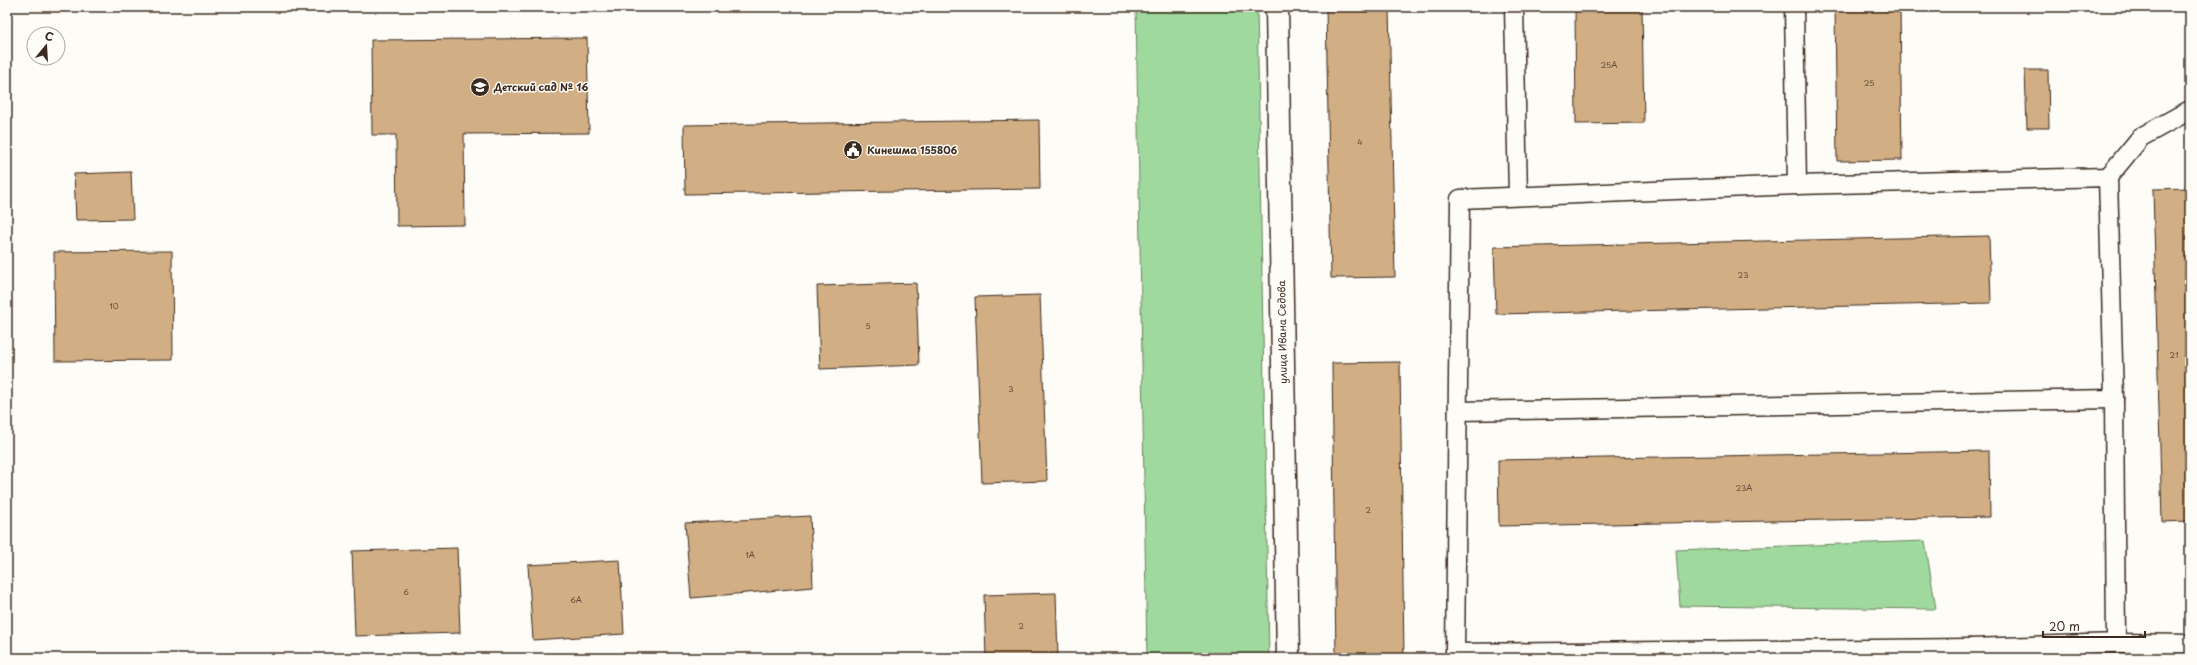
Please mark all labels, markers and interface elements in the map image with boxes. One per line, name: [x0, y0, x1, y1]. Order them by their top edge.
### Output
north arrow: [26, 26, 66, 66]
text: С: [43, 27, 56, 45]
house number: 25А: [1601, 59, 1617, 71]
school or university icon: Детский сад № 16: [469, 76, 491, 98]
house number: 25: [1864, 77, 1874, 89]
place label: Детский сад № 16: [493, 79, 588, 94]
house number: 4: [1357, 136, 1363, 148]
public building icon: Кинешма 155806: [842, 139, 864, 161]
place label: Кинешма 155806: [867, 142, 958, 157]
house number: 23: [1738, 269, 1748, 281]
street label: улица Ивана Седова: [1273, 279, 1290, 384]
house number: 10: [109, 300, 119, 312]
house number: 5: [865, 320, 871, 332]
house number: 21: [2169, 349, 2179, 361]
house number: 3: [1008, 383, 1014, 395]
house number: 23А: [1736, 482, 1752, 494]
house number: 2: [1365, 504, 1371, 516]
house number: 1А: [745, 549, 755, 561]
house number: 6: [403, 586, 409, 598]
house number: 6А: [570, 594, 582, 606]
scale bar: [2043, 613, 2145, 639]
text: 20 m: [2049, 617, 2080, 635]
house number: 2: [1018, 620, 1024, 632]

